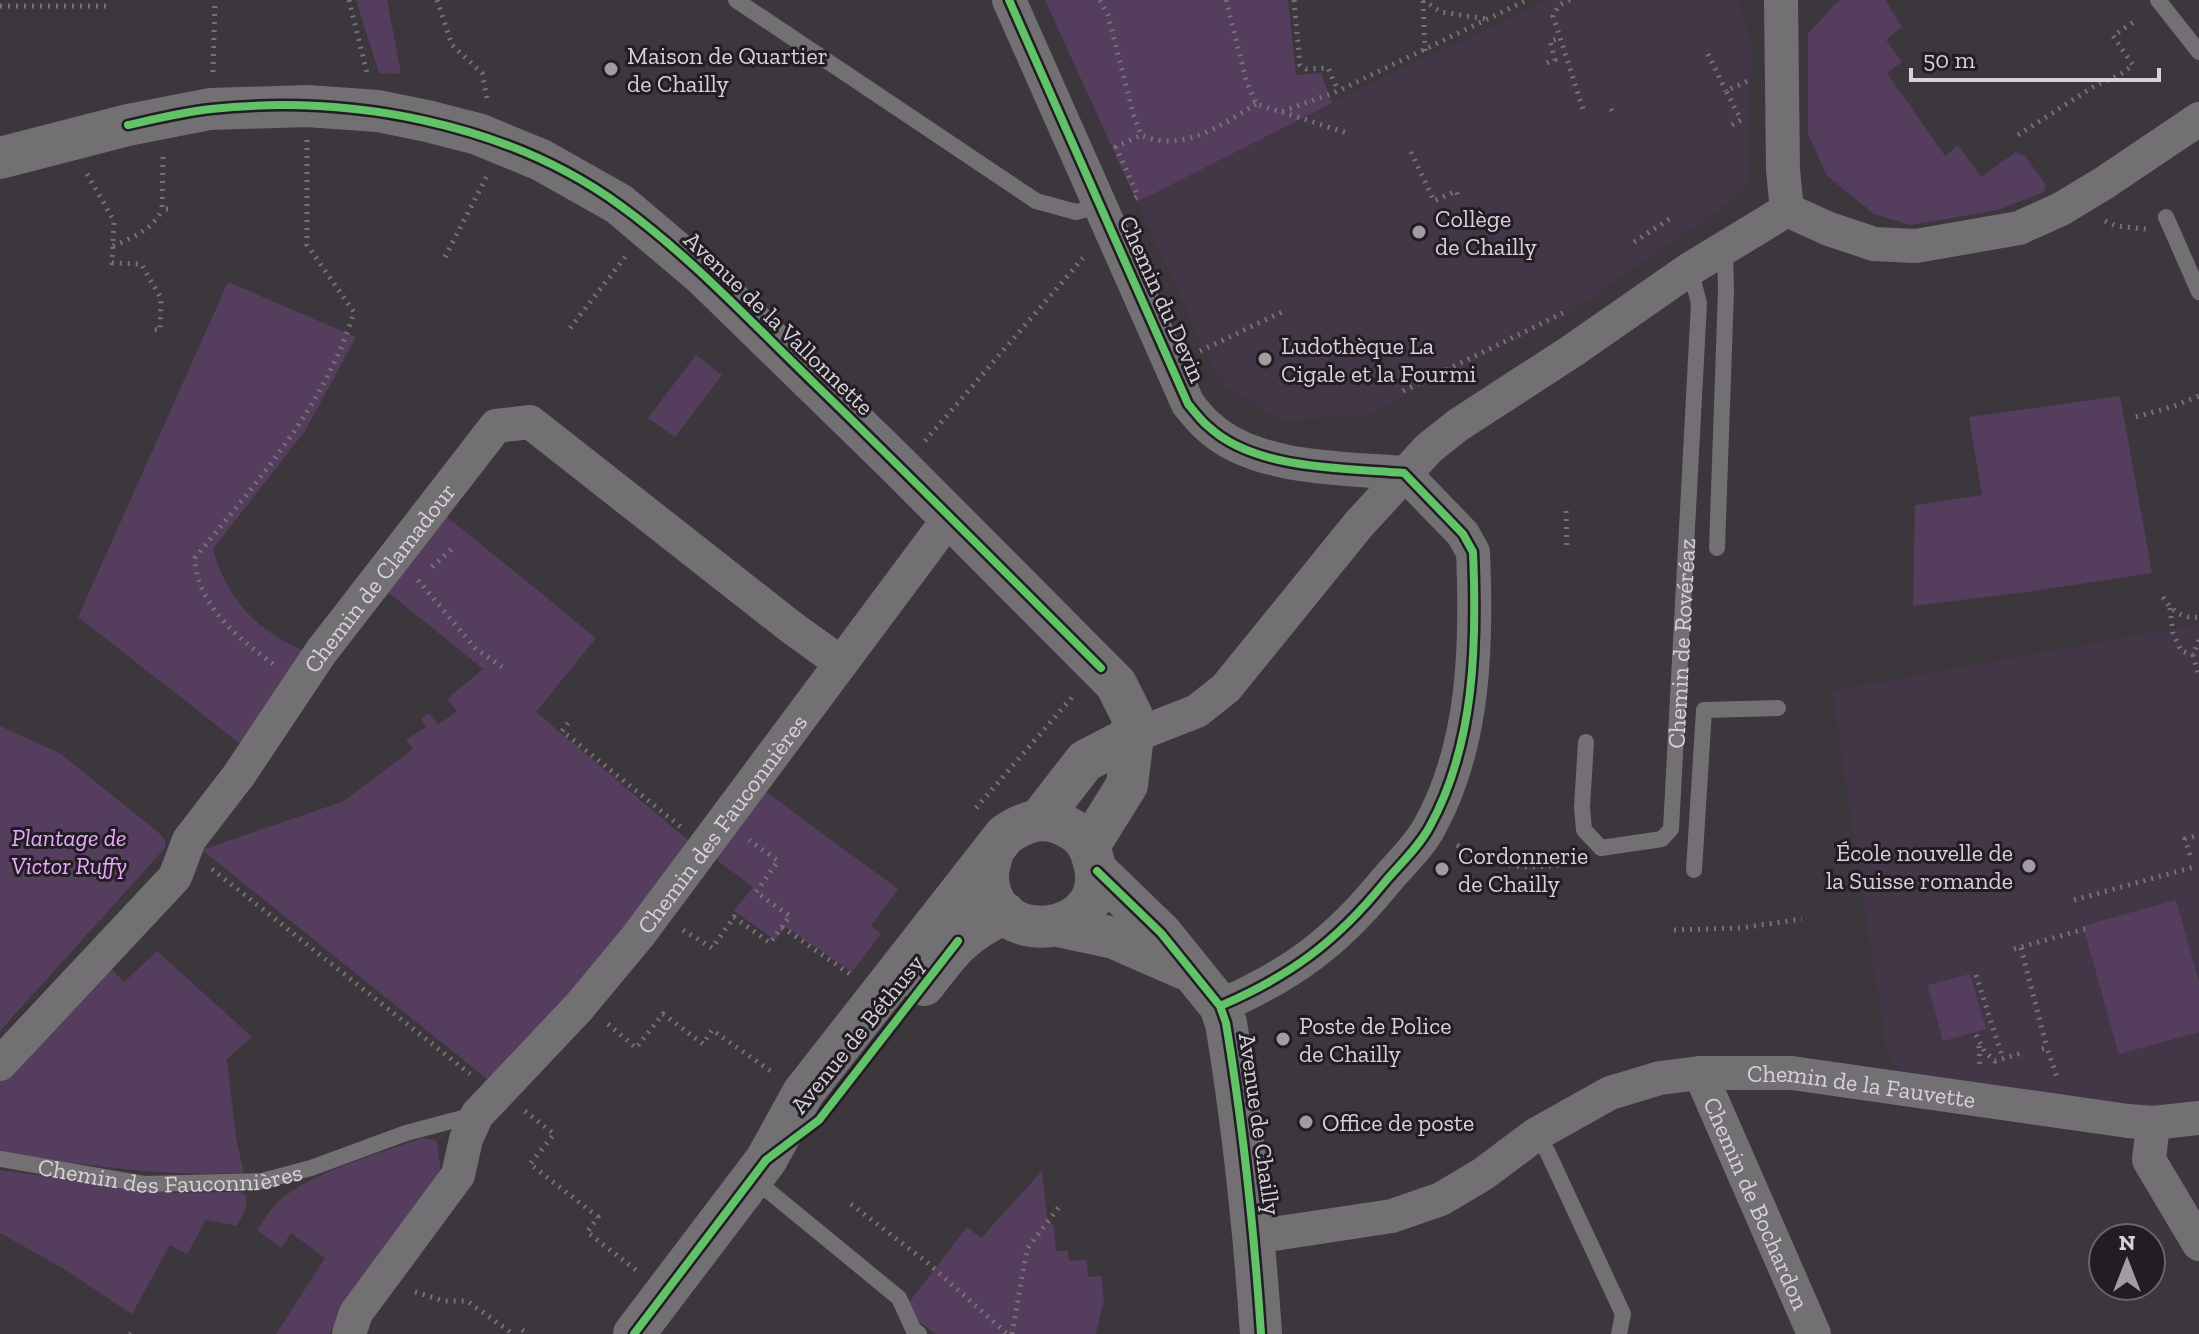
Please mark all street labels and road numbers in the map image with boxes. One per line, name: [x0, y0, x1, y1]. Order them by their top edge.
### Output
street label: Chemin du Devin: [1113, 211, 1213, 387]
street label: Avenue de la Vallonnette: [678, 225, 880, 421]
street label: Chemin de Clamadour: [297, 477, 461, 678]
street label: Chemin de Rovéréaz: [1661, 537, 1701, 749]
street label: Chemin des Fauconnières: [631, 708, 813, 939]
street label: Avenue de Béthusy: [784, 948, 930, 1119]
street label: Avenue de Chailly: [1233, 1031, 1287, 1218]
street label: Chemin de la Fauvette: [1747, 1058, 1978, 1114]
street label: Chemin de Bochardon: [1698, 1092, 1816, 1314]
street label: Chemin des Fauconnières: [36, 1151, 305, 1199]

